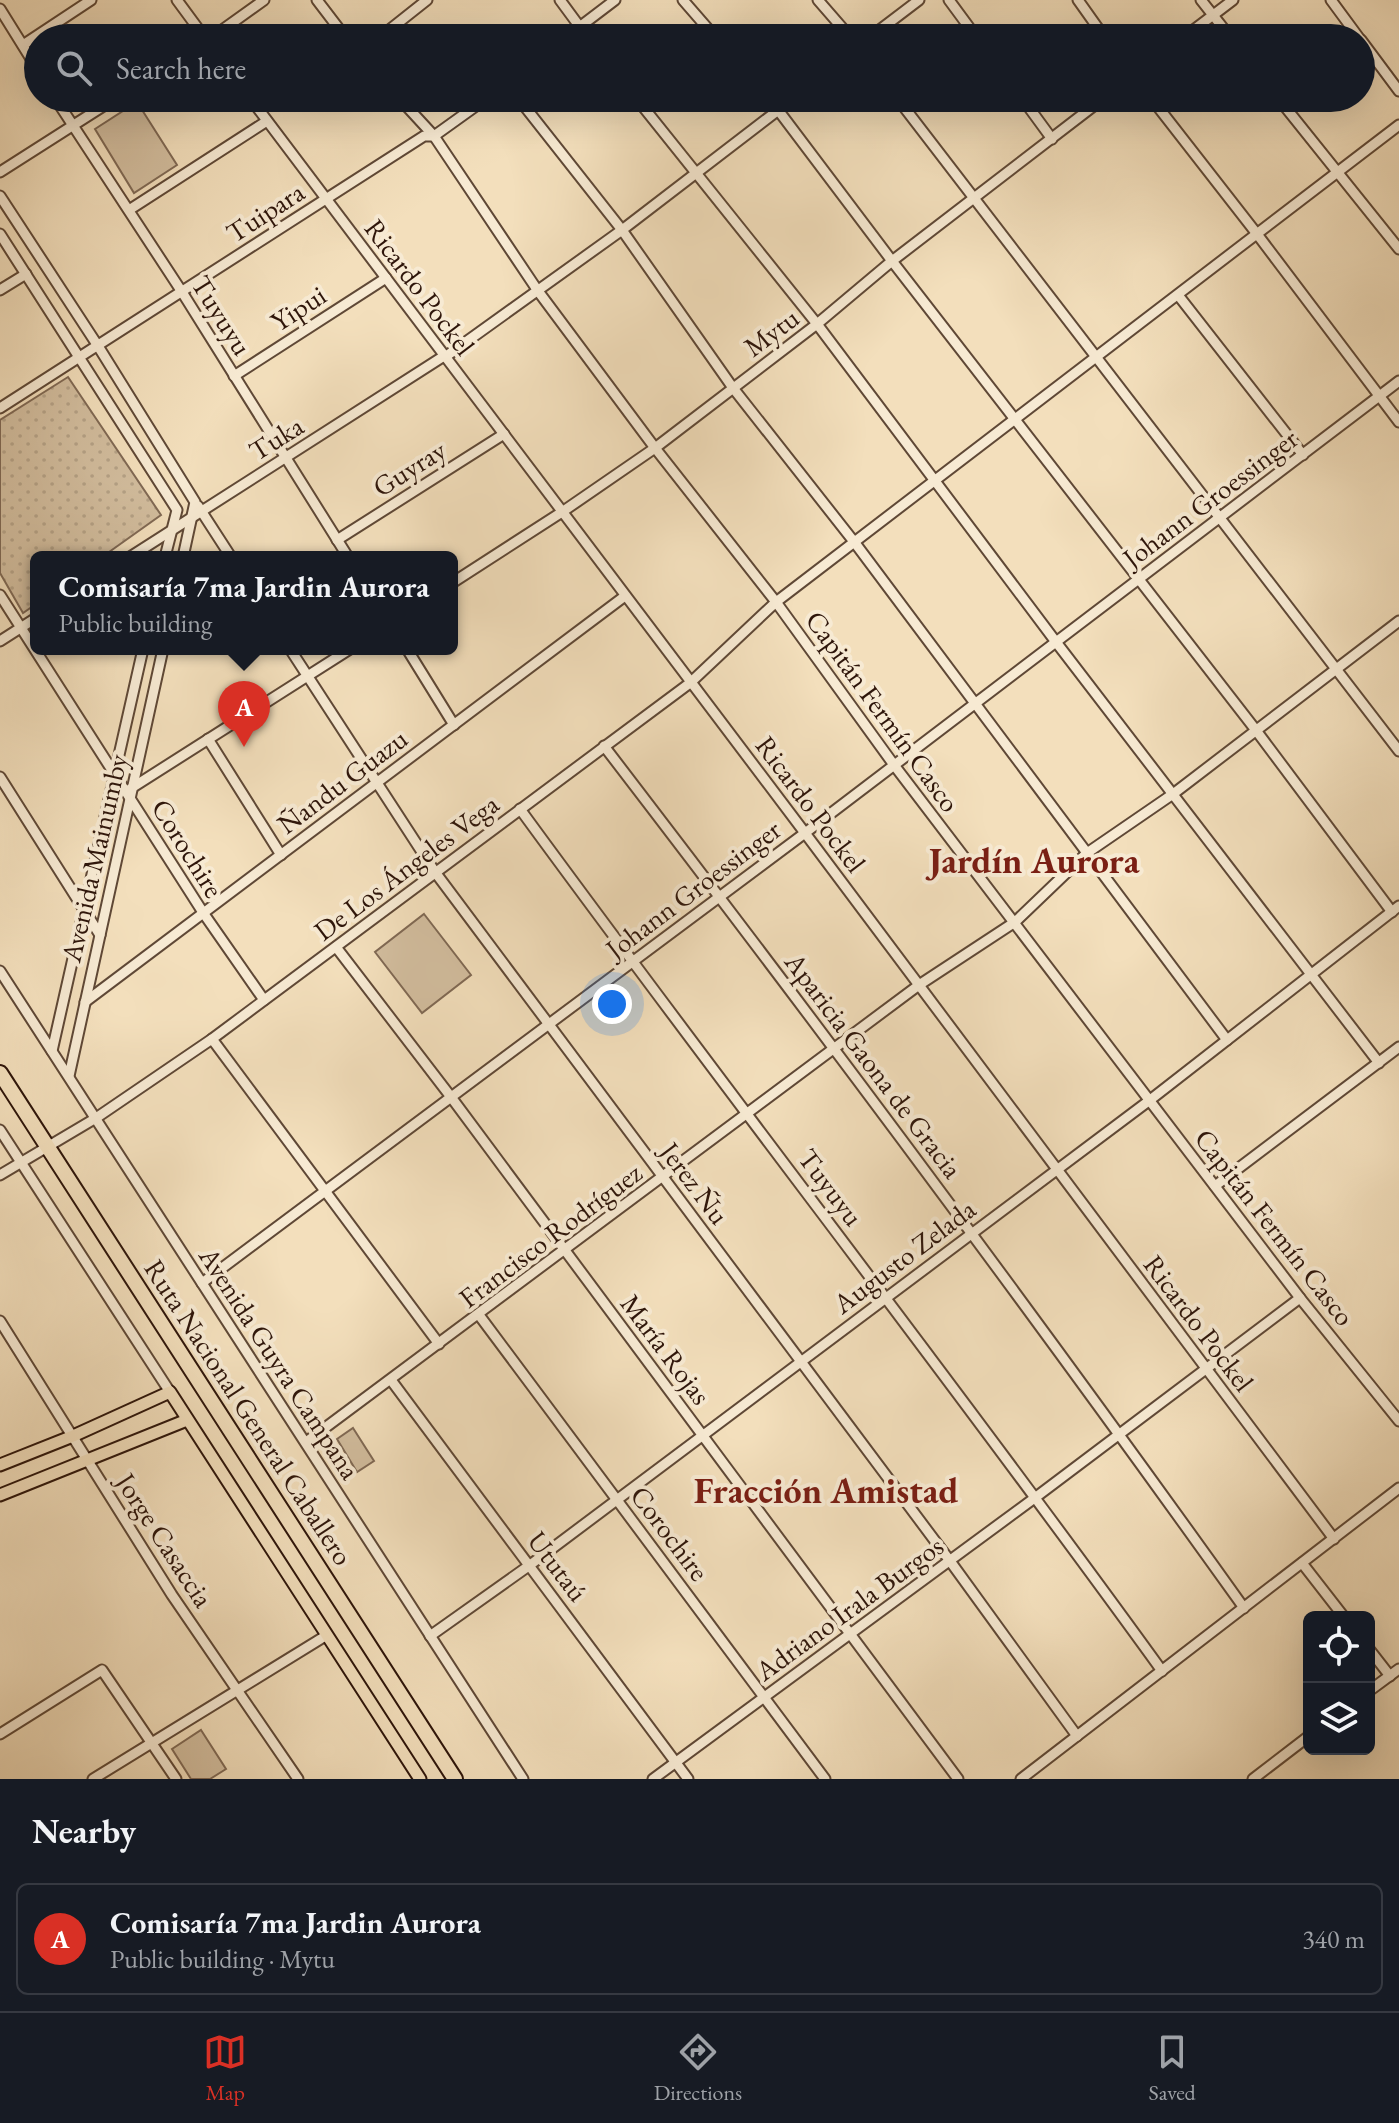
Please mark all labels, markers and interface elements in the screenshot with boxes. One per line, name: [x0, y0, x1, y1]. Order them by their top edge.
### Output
search box: [24, 24, 1375, 112]
icon: search: [52, 46, 96, 90]
text: Search here: [116, 49, 246, 88]
street label: Tuipara: [219, 173, 312, 251]
street label: Ricardo Pockel: [357, 211, 483, 363]
street label: Tuyuyu: [184, 268, 261, 362]
street label: Yipui: [263, 277, 333, 339]
street label: Mytu: [736, 299, 806, 364]
street label: Tuka: [242, 407, 311, 469]
street label: Johann Groessinger: [1114, 420, 1305, 577]
street label: Guyray: [366, 431, 453, 504]
popup: [30, 551, 458, 655]
text: Comisaría 7ma Jardin Aurora: [58, 567, 430, 606]
street label: Capitán Fermín Casco: [798, 603, 968, 819]
text: Public building: [58, 606, 212, 640]
pin: A: [218, 681, 270, 747]
street label: Ñandu Guazu: [270, 720, 414, 842]
street label: Ricardo Pockel: [748, 728, 874, 880]
street label: Avenida Mainumby: [52, 750, 136, 967]
street label: De Los Ángeles Vega: [306, 785, 506, 948]
street label: Corochire: [144, 792, 232, 904]
street label: Johann Groessinger: [597, 811, 788, 968]
district label: Jardín Aurora: [926, 837, 1140, 884]
street label: Aparicia Gaona de Gracia: [777, 944, 971, 1186]
your location: [592, 984, 632, 1024]
street label: Capitán Fermín Casco: [1187, 1121, 1363, 1333]
street label: Jerez Ñu: [651, 1133, 738, 1231]
street label: Tuyuyu: [790, 1141, 872, 1233]
street label: Francisco Rodríguez: [451, 1154, 649, 1316]
street label: Augusto Zelada: [825, 1190, 983, 1322]
street label: Avenida Guyra Campana: [191, 1239, 369, 1487]
street label: Ricardo Pockel: [1136, 1247, 1262, 1399]
street label: Ruta Nacional General Caballero: [137, 1252, 361, 1572]
street label: María Rojas: [613, 1287, 719, 1411]
street label: Jorge Casaccia: [107, 1464, 222, 1615]
district label: Fracción Amistad: [694, 1467, 958, 1514]
street label: Corochire: [623, 1478, 717, 1588]
street label: Ututaú: [520, 1524, 596, 1609]
street label: Adriano Irala Burgos: [747, 1528, 950, 1689]
map controls: [1303, 1611, 1375, 1755]
button: locate: [1303, 1611, 1375, 1683]
button: layers: [1303, 1683, 1375, 1755]
text: Nearby: [32, 1809, 136, 1853]
text: Comisaría 7ma Jardin Aurora: [110, 1903, 481, 1942]
text: A: [51, 1922, 69, 1956]
text: 340 m: [1302, 1922, 1365, 1956]
text: Public building · Mytu: [110, 1942, 335, 1976]
tab: Map: [203, 2030, 247, 2107]
tab: Directions: [654, 2030, 742, 2107]
tab: Saved: [1149, 2030, 1196, 2107]

